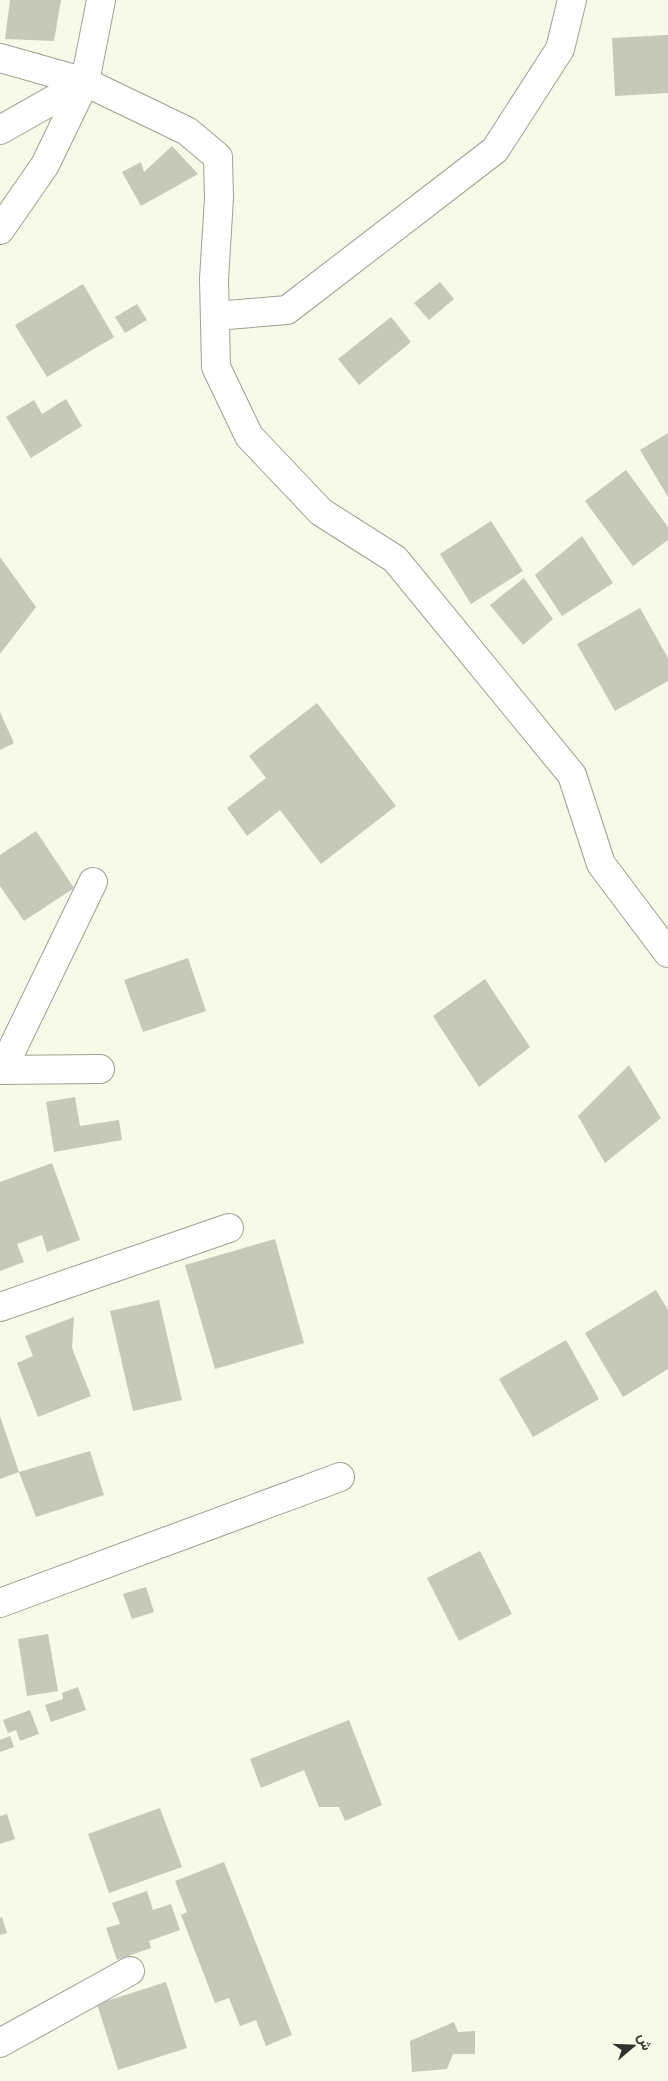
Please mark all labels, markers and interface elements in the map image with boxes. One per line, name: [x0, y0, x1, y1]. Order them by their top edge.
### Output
north arrow: [608, 2021, 658, 2071]
text: ش: [634, 2032, 654, 2053]

